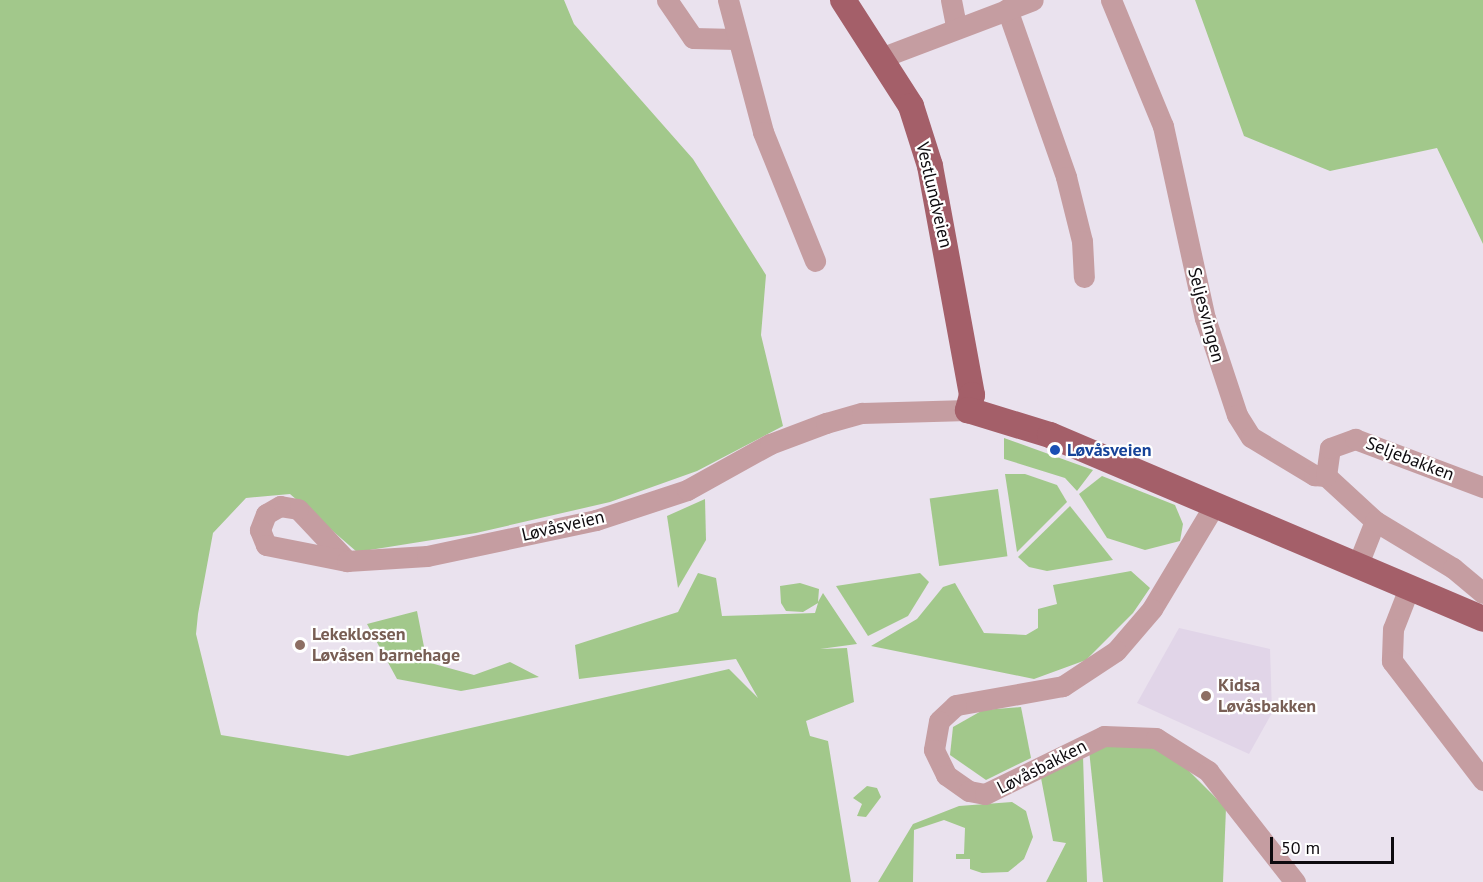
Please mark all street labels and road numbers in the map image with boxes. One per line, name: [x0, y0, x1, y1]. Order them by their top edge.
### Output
street label: Vestlundveien: [911, 140, 957, 250]
street label: Seljesvingen: [1183, 265, 1229, 365]
street label: Seljebakken: [1363, 432, 1457, 486]
street label: Løvåsveien: [520, 506, 606, 546]
street label: Løvåsbakken: [994, 735, 1090, 799]

